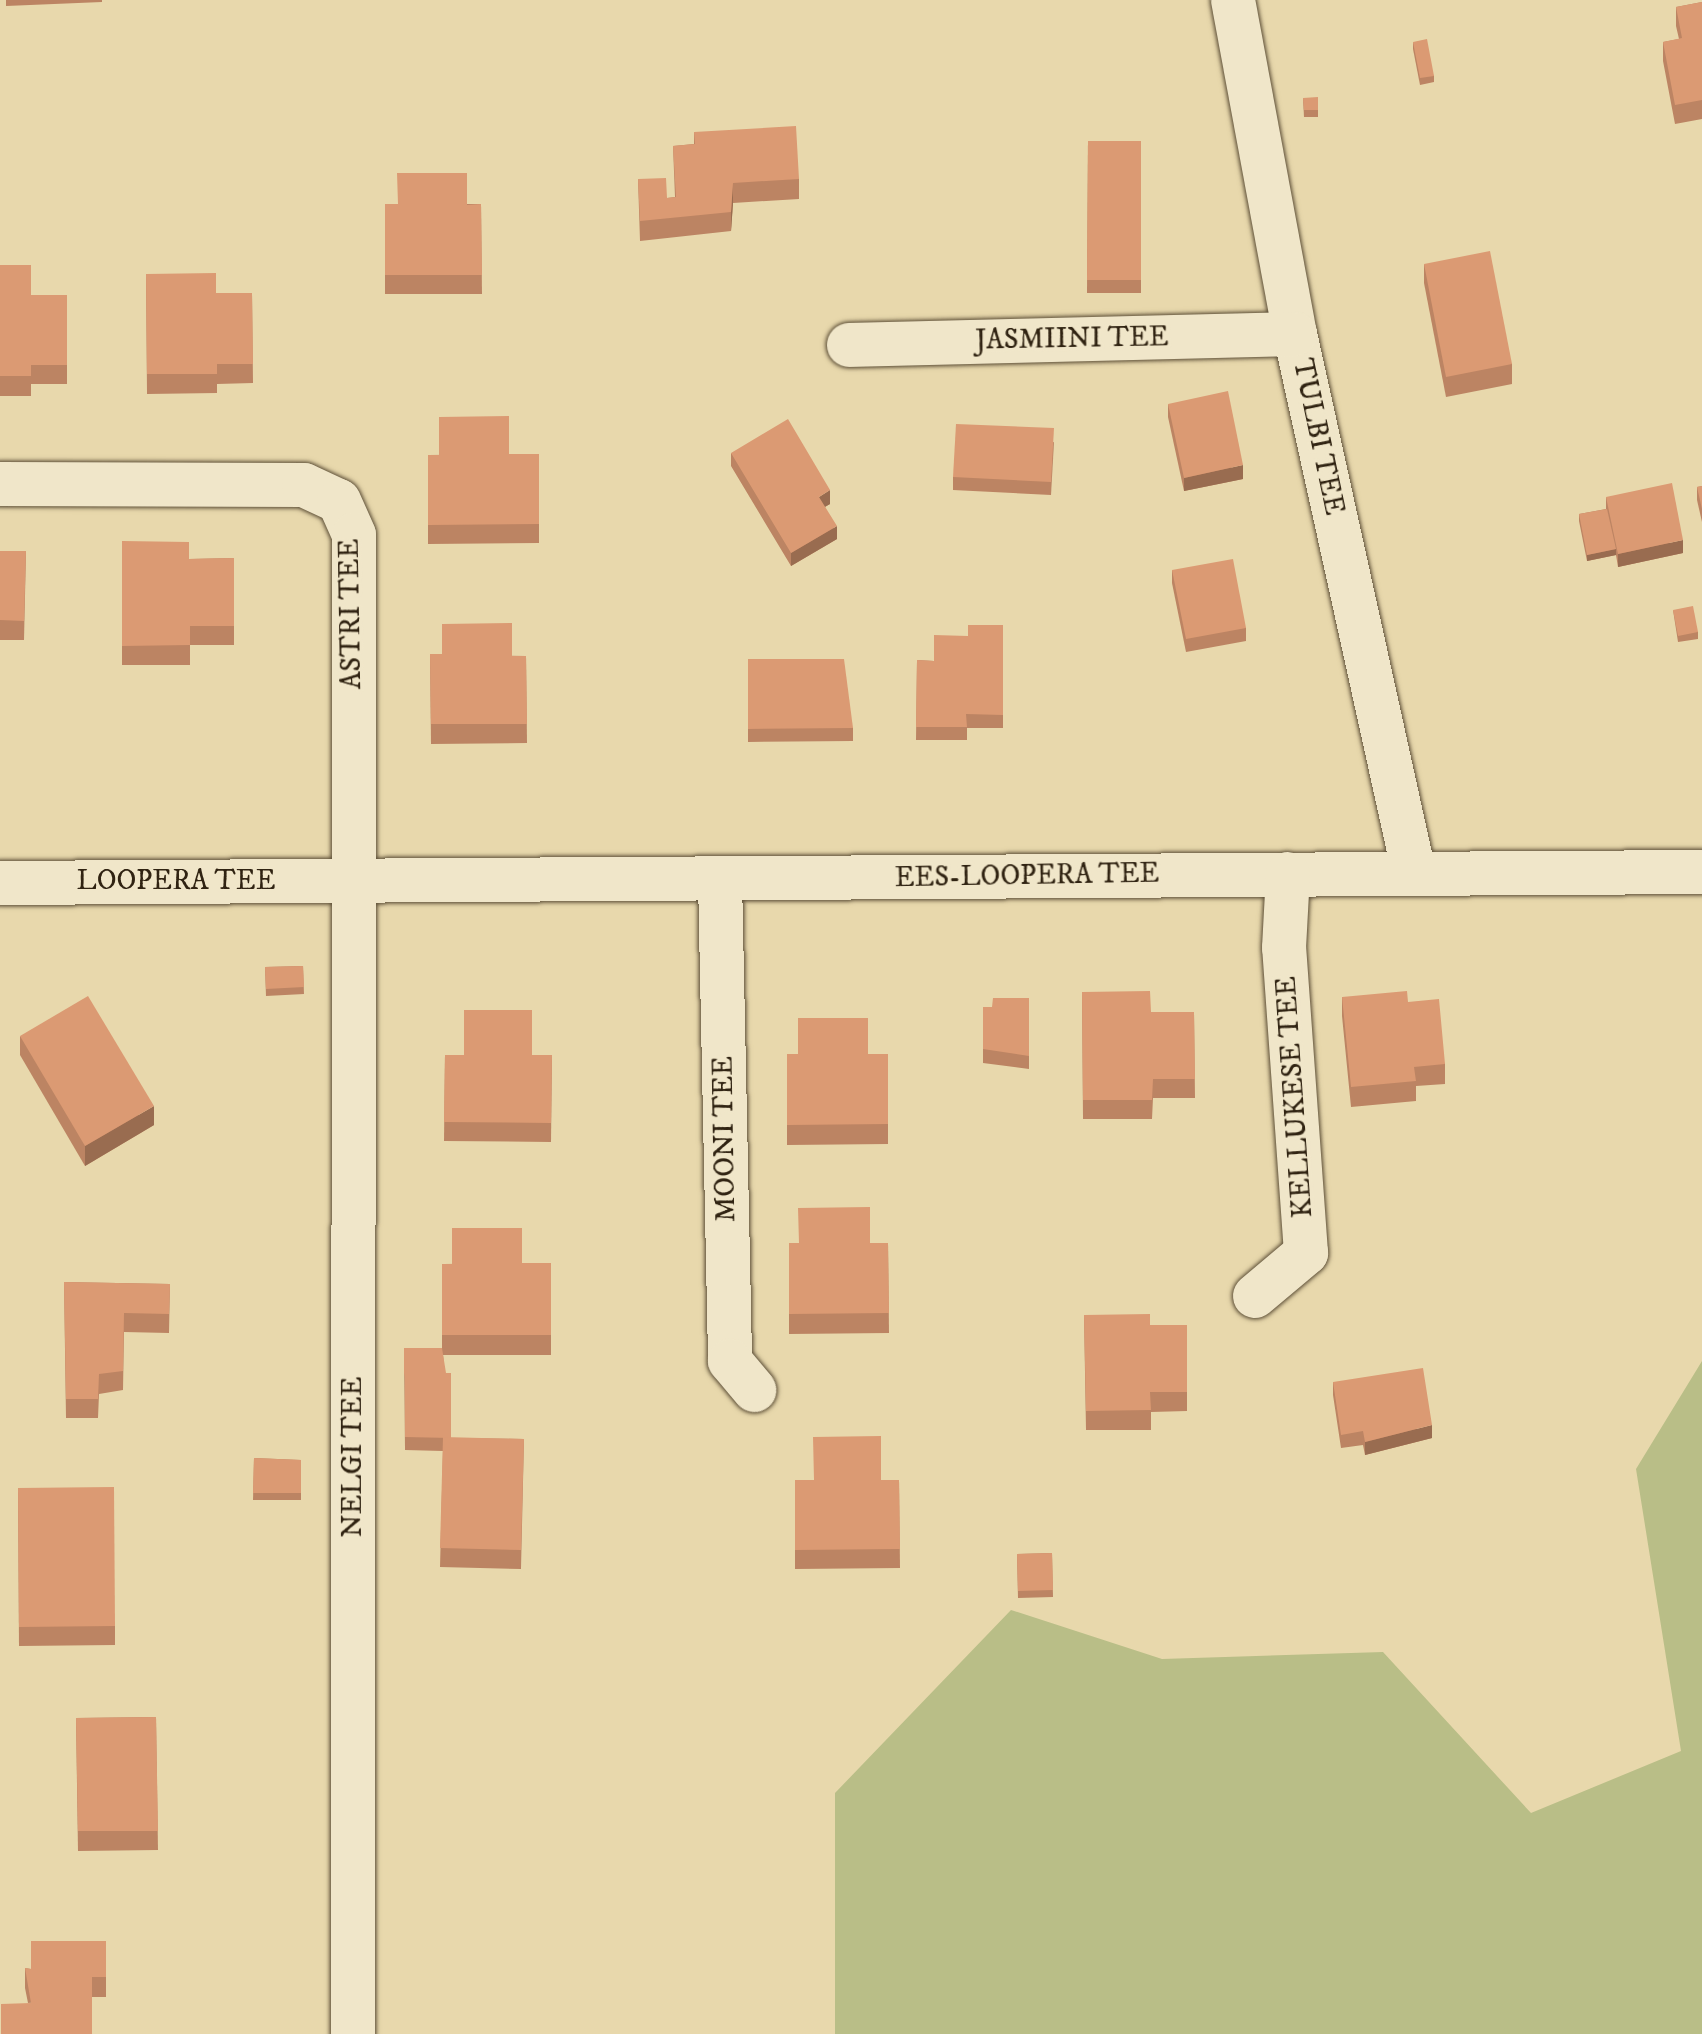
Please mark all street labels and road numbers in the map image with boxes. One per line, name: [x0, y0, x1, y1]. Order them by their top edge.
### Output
street label: JASMIINI TEE: [975, 321, 1169, 357]
street label: TULBI TEE: [1285, 356, 1351, 518]
street label: ASTRI TEE: [333, 538, 369, 690]
street label: EES-LOOPERA TEE: [894, 857, 1160, 895]
street label: LOOPERA TEE: [77, 864, 275, 898]
street label: KELLUKESE TEE: [1270, 975, 1320, 1219]
street label: MOONI TEE: [707, 1056, 743, 1222]
street label: NELGI TEE: [336, 1377, 370, 1537]

